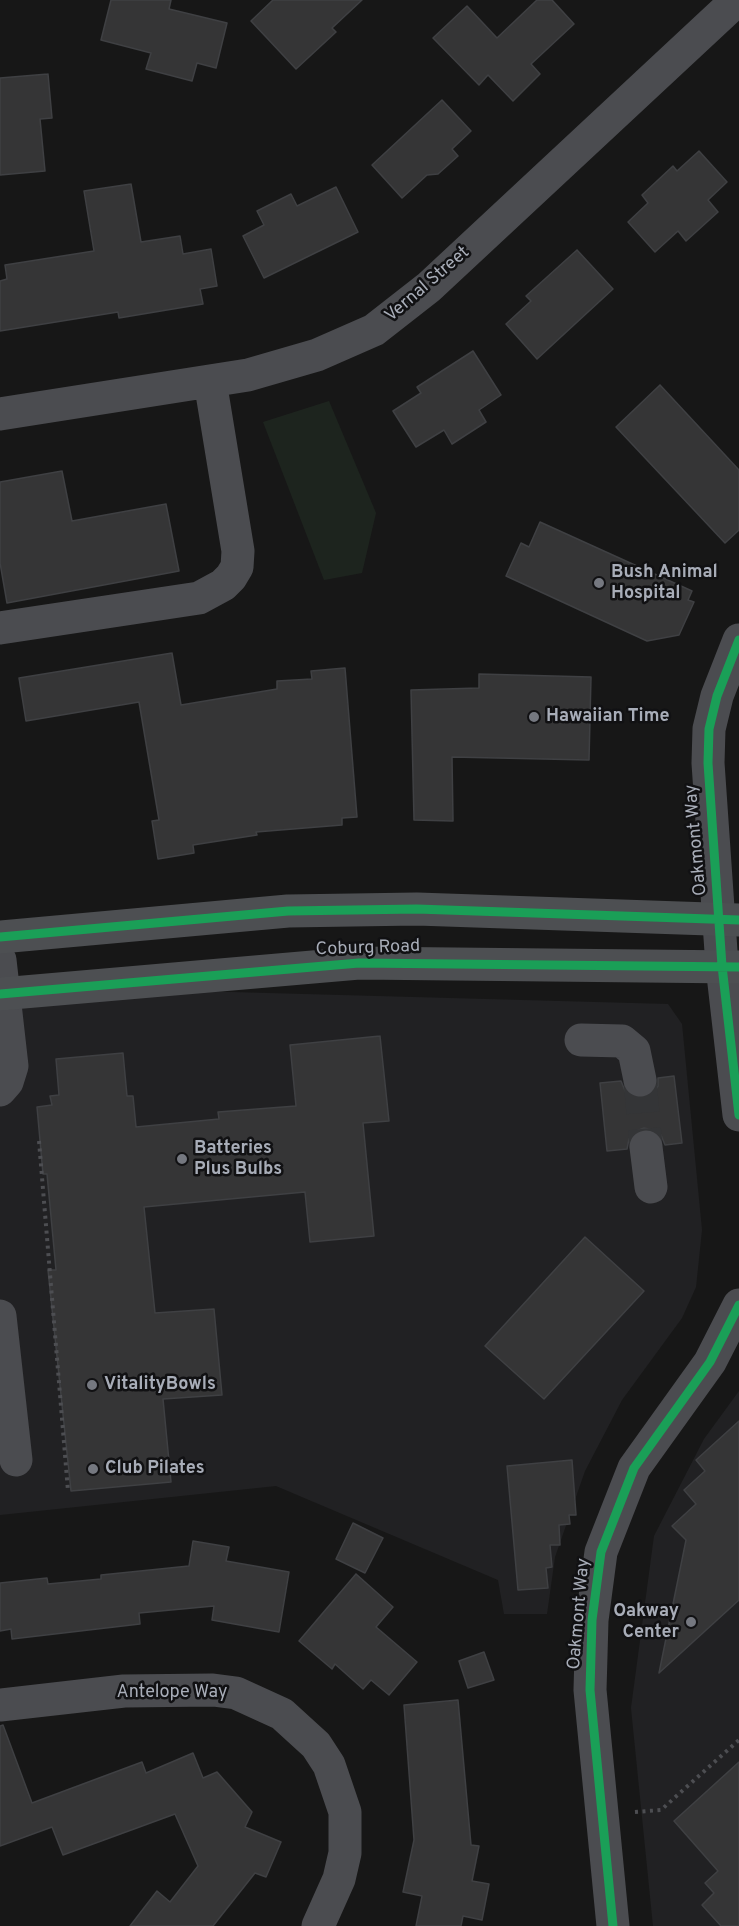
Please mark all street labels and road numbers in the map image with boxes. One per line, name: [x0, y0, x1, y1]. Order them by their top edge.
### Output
street label: Vernal Street: [381, 242, 475, 328]
street label: Oakmont Way: [681, 783, 713, 897]
street label: Coburg Road: [315, 936, 421, 962]
street label: Oakmont Way: [564, 1557, 596, 1671]
street label: Antelope Way: [116, 1682, 228, 1704]

